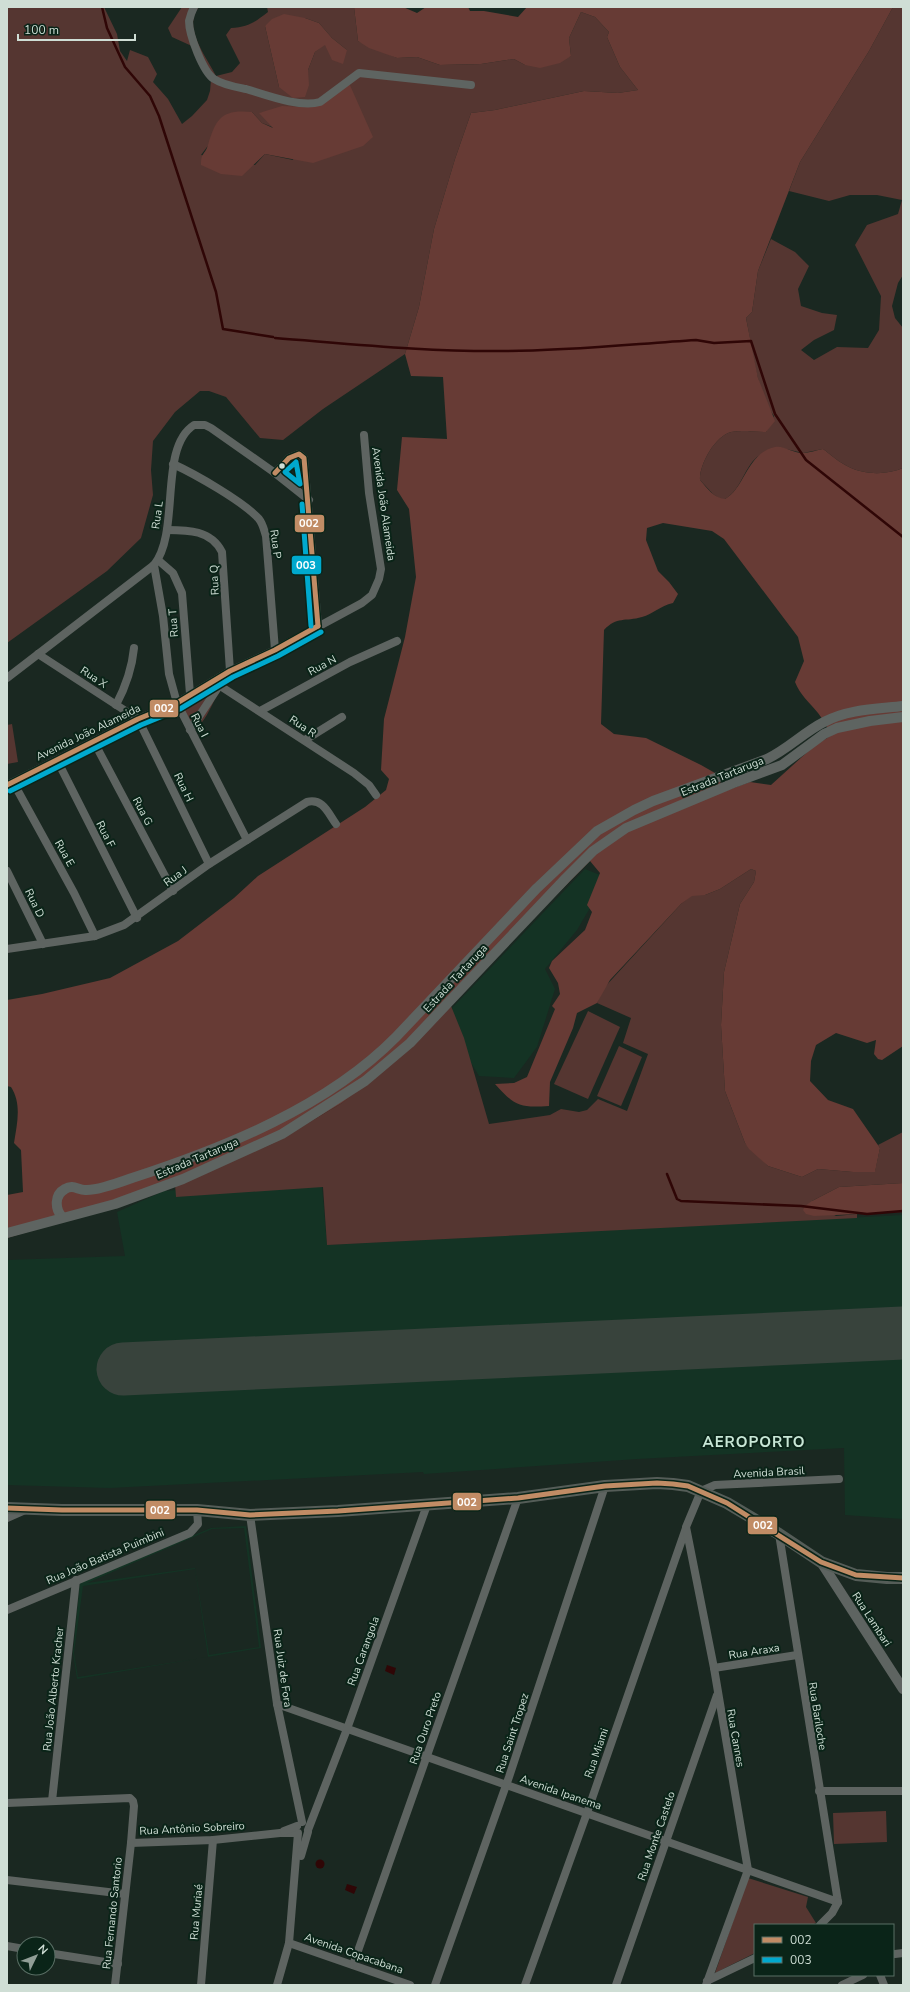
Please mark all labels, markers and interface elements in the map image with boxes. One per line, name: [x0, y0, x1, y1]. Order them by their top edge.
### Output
scale bar: [18, 16, 135, 42]
text: 100 m: [24, 22, 59, 38]
street label: Avenida João Alameida: [368, 446, 399, 562]
unlabelled marker: [277, 461, 287, 471]
street label: Rua L: [148, 500, 167, 530]
line badge: 002: [294, 514, 325, 533]
text: 002: [299, 516, 319, 531]
street label: Rua P: [266, 529, 285, 559]
line badge: 003: [291, 555, 322, 575]
text: 003: [296, 558, 316, 573]
street label: Rua Q: [206, 564, 223, 596]
street label: Rua T: [165, 608, 182, 638]
street label: Rua N: [305, 652, 339, 679]
street label: Rua X: [77, 663, 111, 692]
line badge: 002: [149, 699, 179, 718]
street label: Avenida João Alameida: [33, 701, 143, 764]
text: 002: [154, 701, 174, 716]
street label: Rua I: [187, 711, 212, 740]
street label: Rua R: [286, 712, 320, 741]
street label: Estrada Tartaruga: [679, 753, 766, 800]
street label: Rua H: [170, 770, 197, 804]
street label: Rua G: [129, 794, 156, 828]
street label: Rua F: [92, 818, 119, 850]
street label: Rua E: [51, 837, 78, 869]
street label: Rua J: [160, 863, 190, 890]
street label: Rua D: [21, 886, 48, 920]
street label: Estrada Tartaruga: [420, 941, 491, 1016]
street label: Estrada Tartaruga: [154, 1134, 241, 1183]
district label: AEROPORTO: [702, 1432, 806, 1452]
street label: Avenida Brasil: [733, 1463, 806, 1482]
line badge: 002: [452, 1492, 482, 1511]
text: 002: [457, 1495, 477, 1510]
line badge: 002: [145, 1500, 176, 1520]
text: 002: [150, 1503, 170, 1518]
line badge: 002: [747, 1516, 778, 1535]
text: 002: [753, 1518, 773, 1533]
street label: Rua João Batista Puimbini: [44, 1525, 167, 1588]
street label: Rua Lambari: [848, 1589, 895, 1649]
street label: Rua Carangola: [344, 1614, 383, 1688]
street label: Rua João Alberto Kracher: [40, 1626, 67, 1752]
street label: Rua Juiz de Fora: [270, 1628, 295, 1708]
street label: Rua Araxa: [727, 1640, 781, 1663]
street label: Rua Bariloche: [805, 1681, 830, 1751]
street label: Rua Ouro Preto: [406, 1690, 445, 1767]
street label: Rua Saint Tropez: [492, 1691, 532, 1775]
street label: Rua Cannes: [723, 1708, 748, 1768]
street label: Rua Miami: [581, 1726, 612, 1780]
street label: Avenida Ipanema: [518, 1771, 604, 1814]
street label: Rua Monte Castelo: [634, 1789, 679, 1883]
street label: Rua Antônio Sobreiro: [139, 1818, 245, 1839]
street label: Rua Fernando Santorio: [99, 1856, 126, 1970]
street label: Rua Muriaé: [187, 1883, 206, 1941]
legend: [754, 1924, 894, 1976]
street label: Avenida Copacabana: [302, 1930, 405, 1977]
text: 002: [790, 1932, 812, 1948]
north arrow: [16, 1936, 56, 1976]
text: N: [35, 1941, 51, 1958]
text: 003: [790, 1952, 812, 1968]

